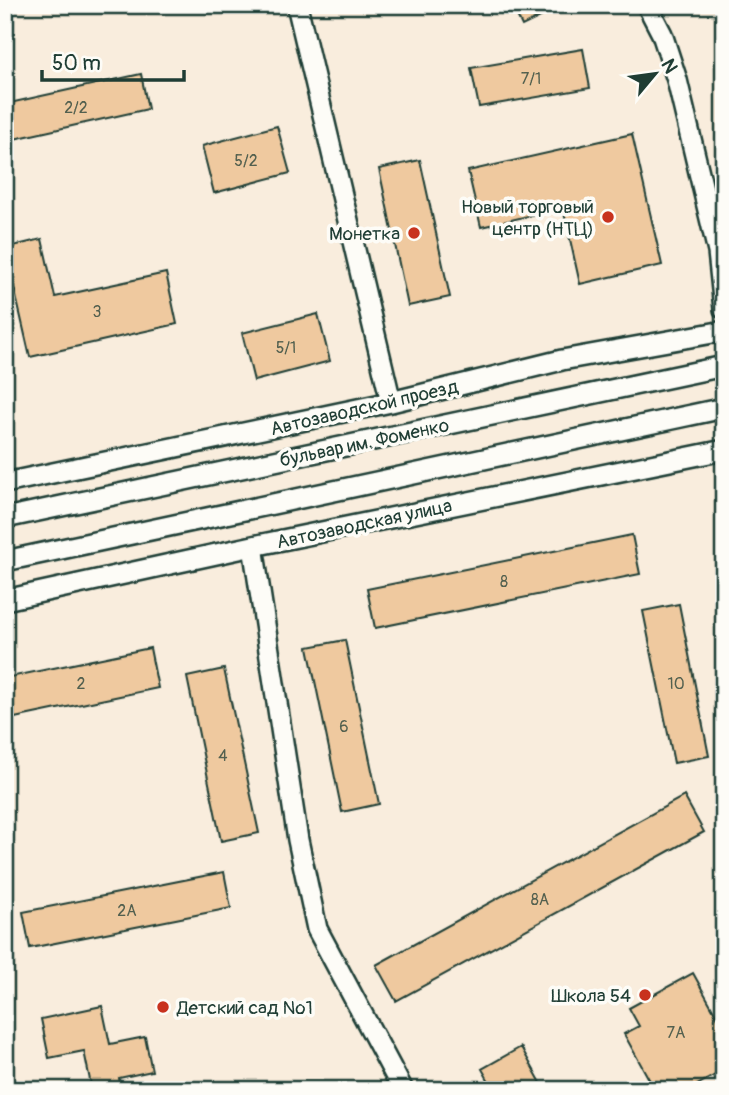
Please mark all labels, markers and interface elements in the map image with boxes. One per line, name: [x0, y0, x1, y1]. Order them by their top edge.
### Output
scale bar: [42, 38, 184, 82]
north arrow: [620, 38, 690, 108]
text: 50 m: [52, 50, 101, 77]
text: N: [655, 55, 683, 78]
house number: 7/1: [521, 69, 541, 89]
house number: 2/2: [64, 98, 88, 118]
house number: 5/2: [234, 151, 258, 171]
place label: Новый торговый центр (НТЦ): [461, 195, 594, 241]
marker: Новый торговый центр (НТЦ): [600, 209, 616, 225]
place label: Монетка: [329, 222, 400, 246]
marker: Монетка: [406, 225, 422, 241]
house number: 3: [93, 302, 102, 322]
house number: 5/1: [276, 338, 296, 358]
street label: Автозаводской проезд: [268, 375, 461, 441]
street label: бульвар им. Фоменко: [277, 413, 451, 473]
street label: Автозаводская улица: [274, 494, 454, 554]
house number: 8: [500, 572, 508, 592]
house number: 2: [77, 674, 86, 694]
house number: 10: [667, 674, 685, 694]
house number: 6: [339, 717, 349, 737]
house number: 4: [218, 746, 228, 766]
house number: 8А: [531, 890, 549, 910]
house number: 2А: [117, 901, 137, 921]
place label: Школа 54: [551, 984, 631, 1008]
marker: Школа 54: [637, 987, 653, 1003]
place label: Детский сад №1: [176, 996, 313, 1020]
marker: Детский сад №1: [155, 999, 171, 1015]
house number: 7А: [667, 1023, 685, 1043]

